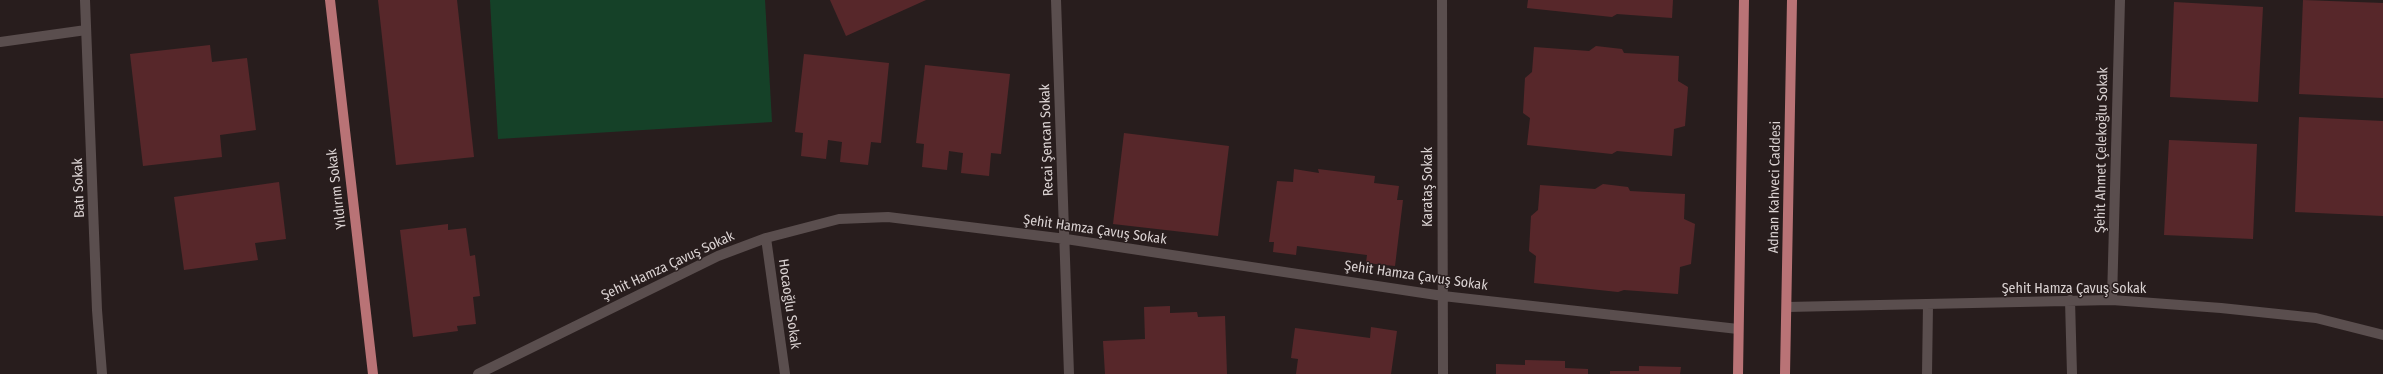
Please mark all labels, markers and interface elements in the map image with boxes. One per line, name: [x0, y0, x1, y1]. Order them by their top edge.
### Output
street label: Şehit Ahmet Çelekoğlu Sokak: [2092, 67, 2112, 233]
street label: Recai Şencan Sokak: [1037, 83, 1057, 197]
street label: Adnan Kahveci Caddesi: [1765, 121, 1785, 253]
street label: Karataş Sokak: [1420, 147, 1436, 227]
street label: Yıldırım Sokak: [324, 148, 350, 230]
street label: Batı Sokak: [70, 158, 88, 218]
street label: Şehit Hamza Çavuş Sokak: [1022, 212, 1168, 248]
street label: Şehit Hamza Çavuş Sokak: [599, 228, 737, 304]
street label: Hocaoğlu Sokak: [774, 258, 804, 350]
street label: Şehit Hamza Çavuş Sokak: [1343, 258, 1489, 294]
street label: Şehit Hamza Çavuş Sokak: [2002, 281, 2146, 297]

